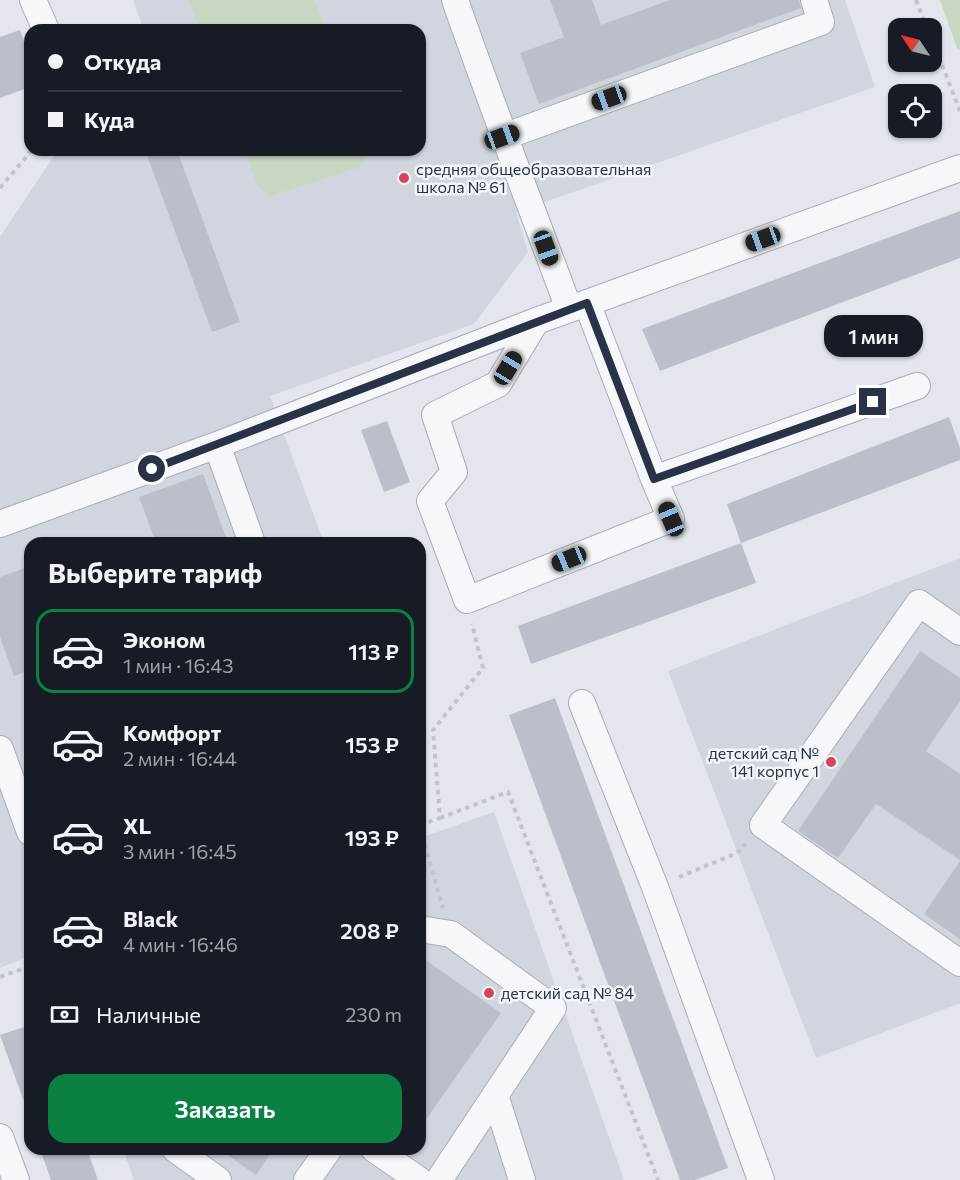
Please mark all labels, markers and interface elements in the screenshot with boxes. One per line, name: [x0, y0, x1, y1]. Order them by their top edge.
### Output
north arrow: [888, 18, 942, 72]
map controls: [888, 18, 942, 138]
text: Откуда: [84, 48, 161, 75]
car: [589, 83, 629, 113]
button: locate: [888, 84, 942, 138]
text: Куда: [84, 106, 134, 133]
car: [482, 122, 522, 152]
place label: средняя общеобразовательная школа № 61: [416, 159, 651, 196]
marker: средняя общеобразовательная школа № 61: [397, 171, 411, 185]
car: [743, 224, 783, 254]
car: [531, 228, 561, 268]
callout: 1 мин: [824, 315, 922, 357]
text: 1 мин: [848, 324, 899, 348]
car: [491, 348, 525, 388]
route end: [859, 388, 886, 415]
route start: [138, 455, 165, 482]
car: [656, 499, 686, 539]
car: [549, 544, 589, 574]
text: Выберите тариф: [48, 556, 262, 589]
icon: car: [51, 624, 105, 678]
text: Эконом: [123, 626, 205, 653]
text: 113 ₽: [348, 638, 399, 665]
text: 1 мин · 16:43: [123, 653, 234, 677]
icon: car: [51, 717, 105, 771]
text: Комфорт: [123, 719, 221, 746]
text: 153 ₽: [345, 731, 399, 758]
place label: детский сад № 141 корпус 1: [708, 743, 819, 780]
text: 2 мин · 16:44: [123, 746, 237, 770]
marker: детский сад № 141 корпус 1: [824, 755, 838, 769]
icon: car: [51, 810, 105, 864]
text: XL: [123, 812, 151, 839]
text: 193 ₽: [345, 824, 399, 851]
text: 3 мин · 16:45: [123, 839, 237, 863]
icon: car: [51, 903, 105, 957]
text: Black: [123, 905, 178, 932]
text: 208 ₽: [340, 917, 399, 944]
text: 4 мин · 16:46: [123, 932, 238, 956]
place label: детский сад № 84: [501, 983, 634, 1002]
marker: детский сад № 84: [482, 986, 496, 1000]
icon: cash: [48, 998, 81, 1031]
text: Наличные: [96, 1001, 201, 1028]
text: 230 m: [345, 1002, 402, 1026]
button: Заказать: [48, 1074, 402, 1143]

